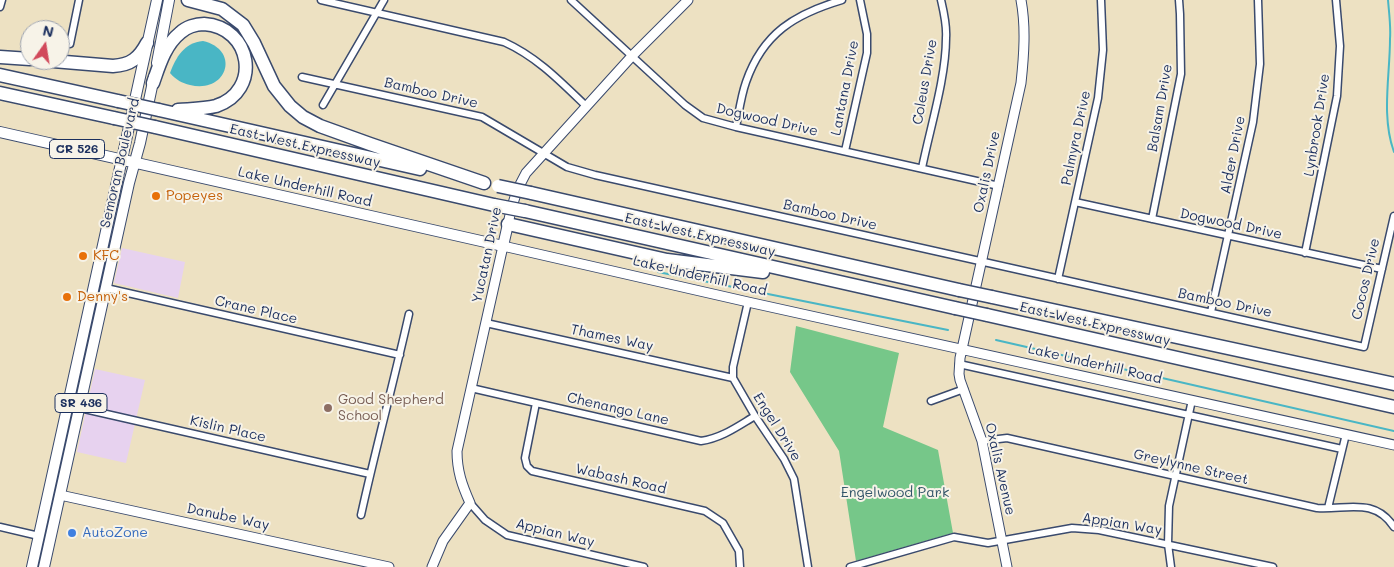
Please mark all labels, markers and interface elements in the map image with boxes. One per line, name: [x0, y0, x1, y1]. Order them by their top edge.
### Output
north arrow: [20, 20, 70, 70]
text: N: [41, 20, 56, 41]
street label: Coleus Drive: [909, 38, 941, 126]
street label: Lantana Drive: [828, 39, 862, 137]
street label: Balsam Drive: [1144, 63, 1176, 153]
street label: Lynbrook Drive: [1301, 72, 1333, 178]
street label: Bamboo Drive: [383, 74, 479, 112]
street label: Palmyra Drive: [1058, 89, 1094, 187]
street label: Semoran Boulevard: [97, 96, 143, 230]
street label: Dogwood Drive: [715, 100, 819, 140]
street label: Alder Drive: [1217, 114, 1249, 196]
street label: East-West Expressway: [228, 120, 382, 172]
street label: Oxalis Drive: [970, 130, 1004, 214]
road number: CR 526: [50, 140, 104, 158]
street label: Lake Underhill Road: [236, 163, 374, 211]
place label: Popeyes: [166, 188, 223, 204]
marker: Popeyes: [150, 190, 162, 202]
street label: Bamboo Drive: [782, 196, 878, 234]
street label: Yucatan Drive: [469, 205, 505, 305]
street label: Dogwood Drive: [1178, 205, 1284, 243]
street label: East-West Expressway: [623, 209, 777, 261]
street label: Cocos Drive: [1348, 237, 1384, 321]
place label: KFC: [93, 248, 119, 264]
marker: KFC: [77, 250, 89, 262]
street label: Lake Underhill Road: [631, 252, 769, 300]
street label: Bamboo Drive: [1177, 285, 1273, 321]
place label: Denny's: [77, 289, 128, 305]
marker: Denny's: [61, 291, 73, 303]
street label: Crane Place: [213, 292, 299, 328]
street label: East-West Expressway: [1018, 298, 1172, 350]
street label: Thames Way: [569, 321, 655, 355]
street label: Lake Underhill Road: [1026, 340, 1164, 388]
street label: Chenango Lane: [565, 389, 671, 429]
street label: Engel Drive: [749, 390, 805, 464]
place label: Good Shepherd School: [338, 392, 444, 424]
road number: SR 436: [55, 393, 107, 412]
marker: Good Shepherd School: [322, 402, 334, 414]
street label: Kislin Place: [188, 412, 268, 446]
street label: Oxalis Avenue: [981, 421, 1019, 517]
street label: Greylynne Street: [1132, 446, 1250, 488]
street label: Wabash Road: [574, 460, 668, 498]
park label: Engelwood Park: [841, 485, 949, 501]
street label: Danube Way: [185, 500, 271, 534]
street label: Appian Way: [1081, 509, 1163, 539]
street label: Appian Way: [514, 515, 596, 551]
place label: AutoZone: [82, 525, 148, 541]
marker: AutoZone: [66, 527, 78, 539]

